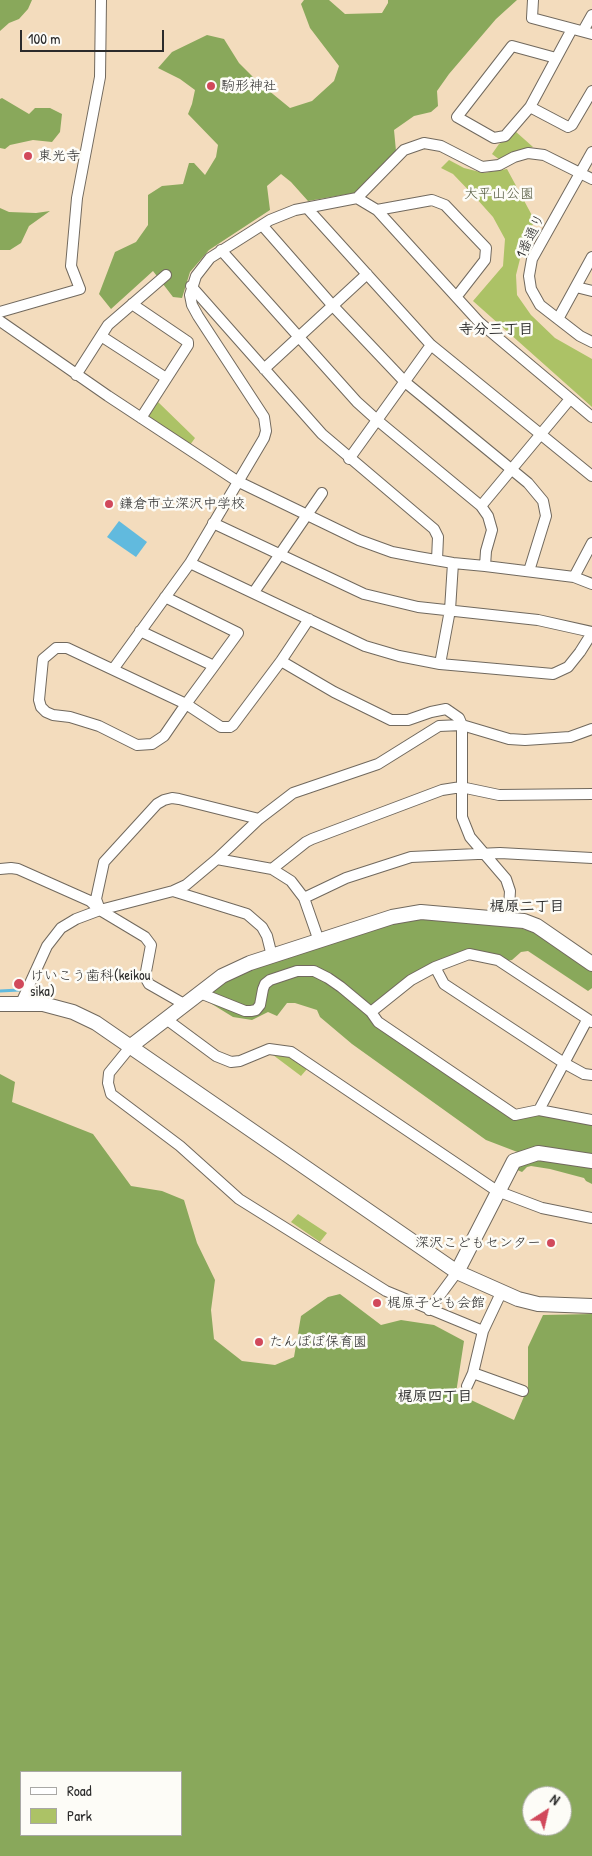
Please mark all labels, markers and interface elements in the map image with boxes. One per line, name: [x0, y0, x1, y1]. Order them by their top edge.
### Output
scale bar: [22, 20, 166, 52]
text: 100 m: [28, 28, 61, 49]
place label: 駒形神社: [221, 78, 277, 94]
marker: 駒形神社: [205, 80, 217, 92]
place label: 東光寺: [38, 148, 80, 164]
marker: 東光寺: [22, 150, 34, 162]
park label: 大平山公園: [464, 186, 534, 202]
street label: 1番通り: [513, 211, 549, 261]
district label: 寺分三丁目: [459, 321, 533, 339]
place label: 鎌倉市立深沢中学校: [119, 496, 245, 512]
marker: 鎌倉市立深沢中学校: [103, 498, 115, 510]
district label: 梶原二丁目: [490, 898, 564, 916]
place label: けいこう歯科(keikou sika): [30, 968, 150, 1000]
marker: けいこう歯科(keikou sika): [12, 977, 26, 991]
place label: 深沢こどもセンター: [415, 1235, 541, 1251]
marker: 深沢こどもセンター: [545, 1237, 557, 1249]
place label: 梶原子ども会館: [387, 1295, 485, 1311]
marker: 梶原子ども会館: [371, 1297, 383, 1309]
place label: たんぽぽ保育園: [269, 1334, 367, 1350]
marker: たんぽぽ保育園: [253, 1336, 265, 1348]
district label: 梶原四丁目: [398, 1388, 472, 1406]
legend: [20, 1771, 182, 1836]
text: Road: [67, 1780, 92, 1801]
north arrow: [522, 1786, 572, 1836]
text: N: [547, 1789, 564, 1809]
text: Park: [67, 1805, 92, 1826]

